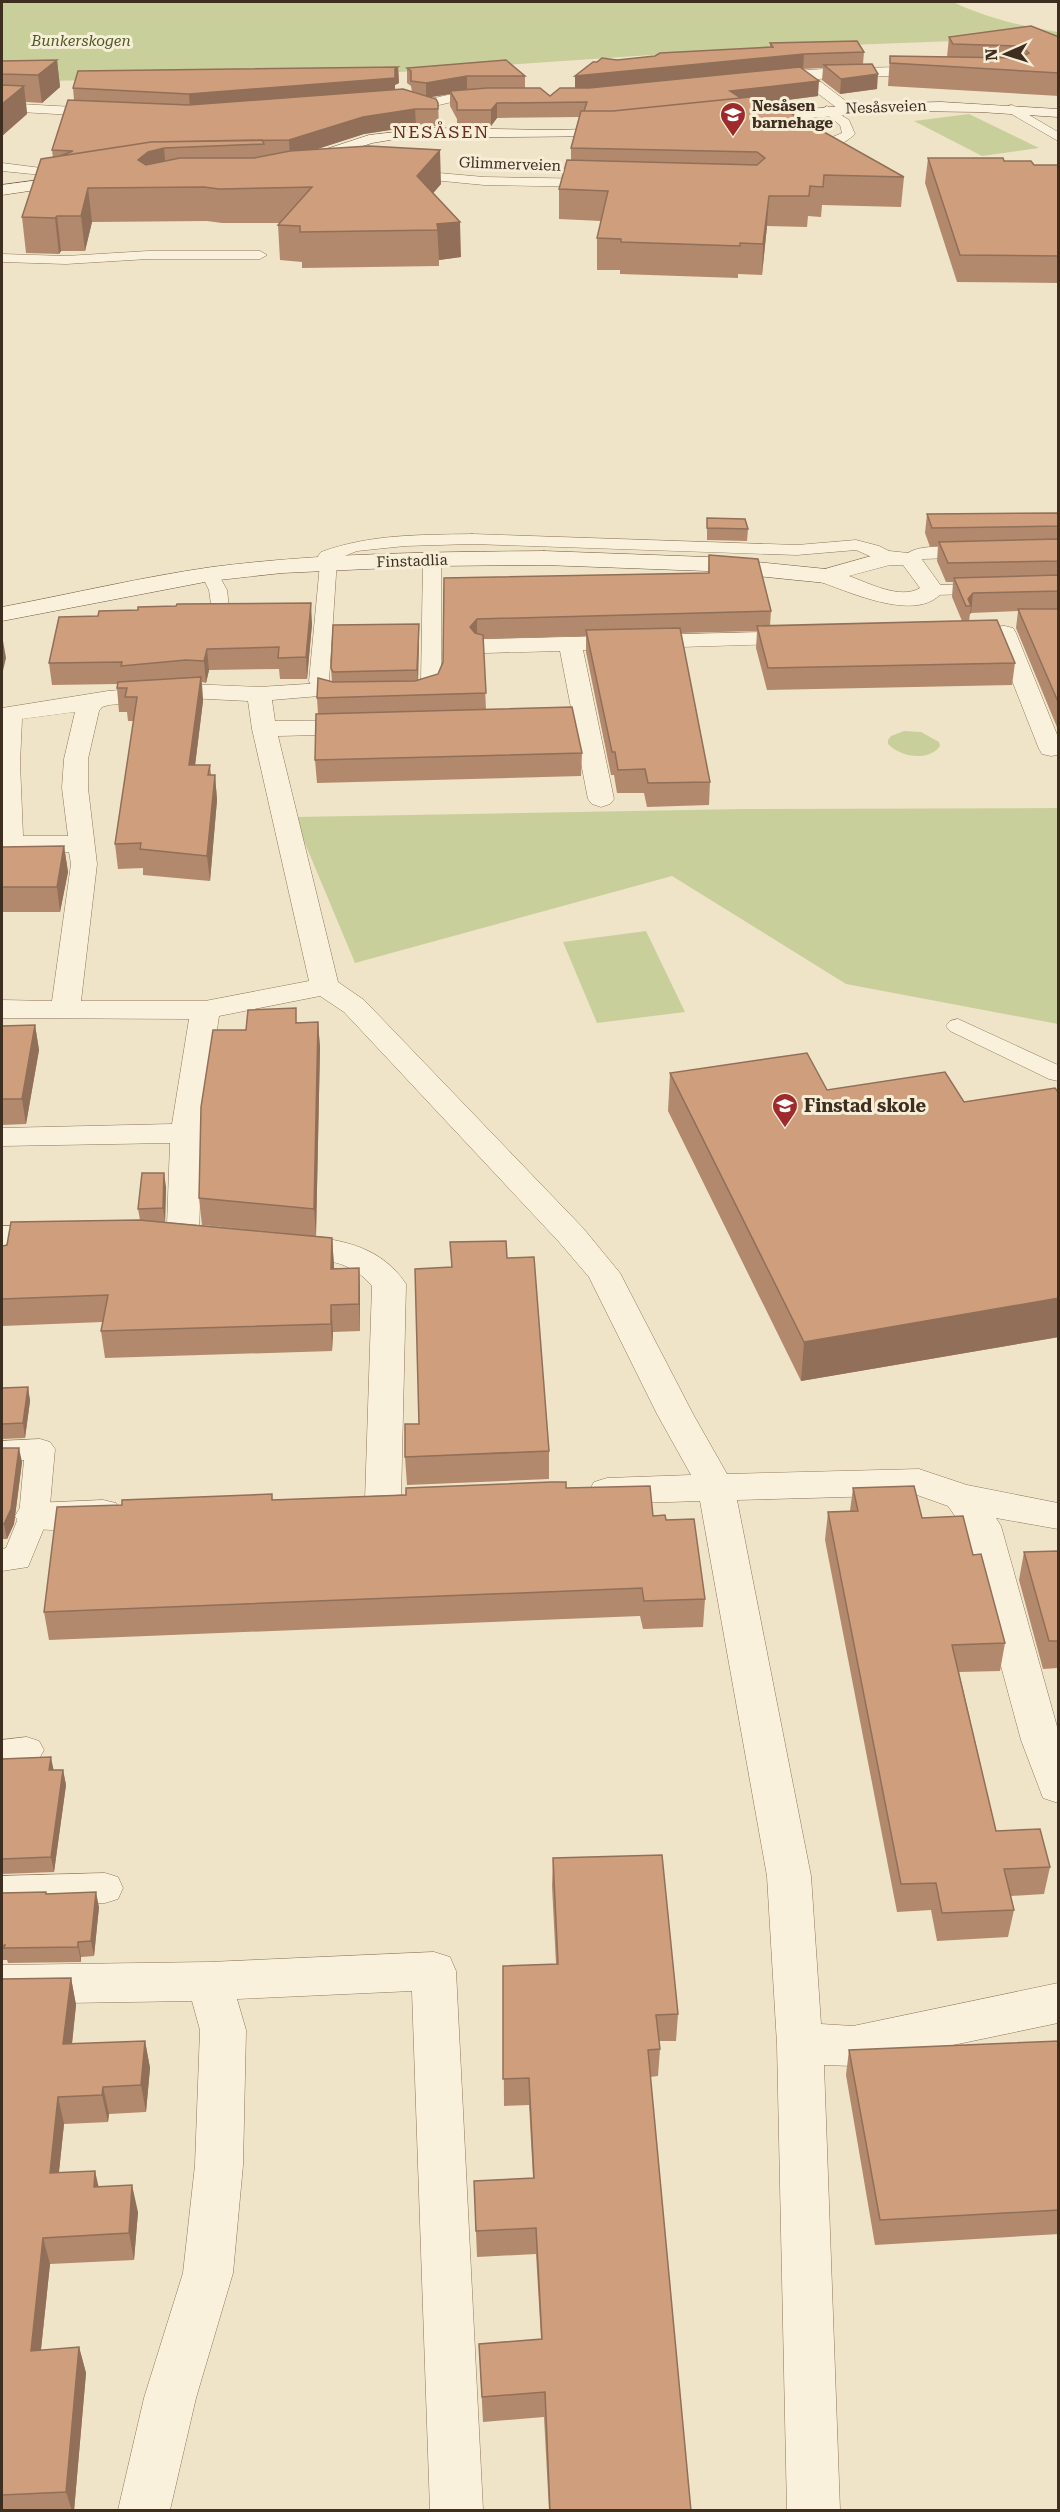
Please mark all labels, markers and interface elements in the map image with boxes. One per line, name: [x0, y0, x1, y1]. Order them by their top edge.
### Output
north arrow: [976, 24, 1036, 84]
park label: Bunkerskogen: [30, 32, 131, 50]
text: N: [982, 48, 1001, 61]
place label: Nesåsen barnehage: [752, 97, 833, 132]
street label: Nesåsveien: [845, 97, 927, 117]
school or university icon: Nesåsen barnehage: [718, 100, 748, 138]
district label: NESÅSEN: [392, 121, 490, 142]
street label: Glimmerveien: [459, 153, 562, 175]
street label: Finstadlia: [376, 551, 448, 571]
school or university icon: Finstad skole: [770, 1091, 800, 1129]
place label: Finstad skole: [804, 1095, 926, 1116]

